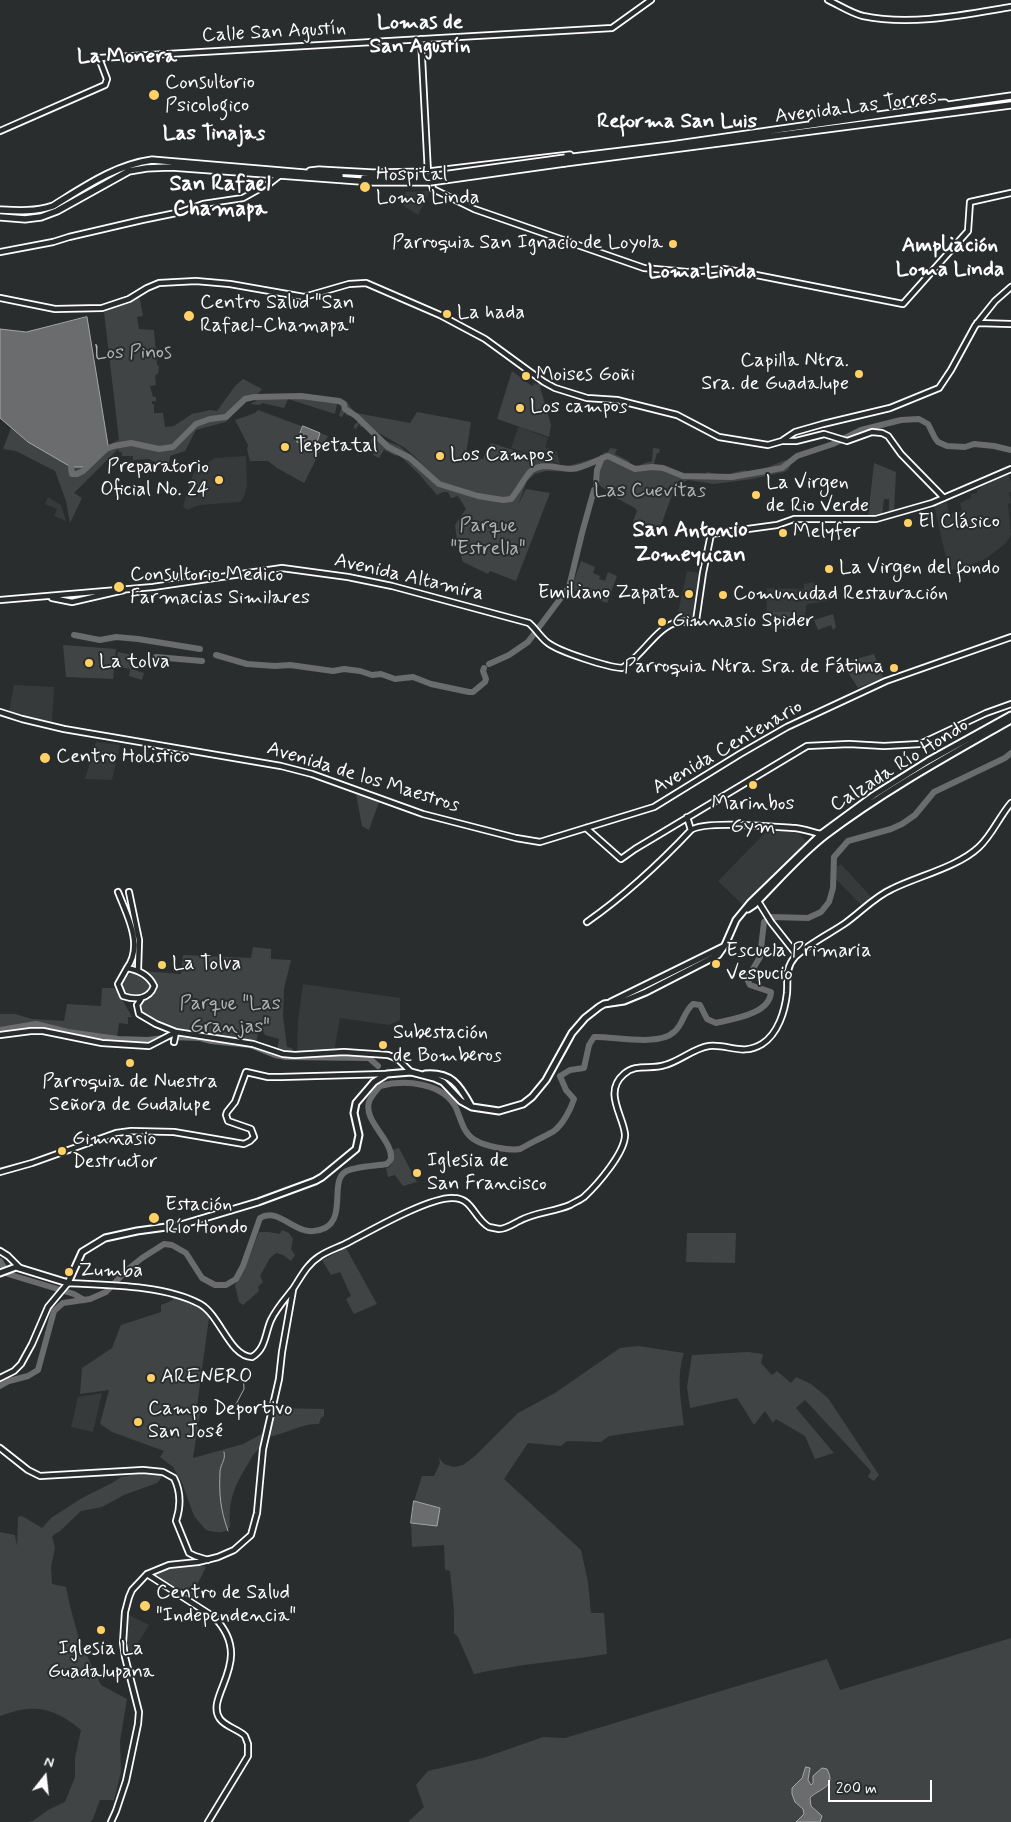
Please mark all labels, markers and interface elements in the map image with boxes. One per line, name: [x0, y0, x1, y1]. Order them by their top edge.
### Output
district label: Lomas de San Agustín: [370, 11, 470, 61]
street label: Calle San Agustín: [201, 17, 347, 49]
district label: La Monera: [77, 45, 177, 71]
place label: Consultorio Psicologico: [165, 72, 255, 119]
street label: Avenida Las Torres: [774, 86, 938, 130]
marker: Consultorio Psicologico: [147, 88, 161, 102]
district label: Reforma San Luis: [597, 110, 757, 136]
district label: Las Tinajas: [163, 122, 265, 148]
place label: Hospital Loma Linda: [376, 164, 479, 211]
district label: San Rafael Chamapa: [169, 172, 271, 224]
marker: Hospital Loma Linda: [358, 180, 372, 194]
place label: Parroquia San Ignacio de Loyola: [392, 232, 663, 256]
district label: Ampliación Loma Linda: [896, 234, 1004, 284]
marker: Parroquia San Ignacio de Loyola: [667, 238, 679, 250]
district label: Loma Linda: [648, 260, 756, 286]
place label: Centro Salud "San Rafael-Chamapa": [200, 292, 355, 339]
place label: La hada: [457, 302, 525, 326]
marker: La hada: [441, 308, 453, 320]
marker: Centro Salud "San Rafael-Chamapa": [182, 309, 196, 323]
park label: Los Pinos: [94, 342, 172, 366]
place label: Capilla Ntra. Sra. de Guadalupe: [701, 350, 849, 397]
place label: Moises Goñi: [536, 364, 635, 388]
marker: Capilla Ntra. Sra. de Guadalupe: [853, 368, 865, 380]
marker: Moises Goñi: [520, 370, 532, 382]
place label: Los campos: [530, 396, 628, 420]
marker: Los campos: [514, 402, 526, 414]
place label: Tepetatal: [295, 435, 377, 459]
marker: Tepetatal: [279, 441, 291, 453]
place label: Los Campos: [450, 444, 554, 468]
marker: Los Campos: [434, 450, 446, 462]
place label: Preparatorio Oficial No. 24: [100, 456, 209, 503]
place label: La Virgen de Rio Verde: [766, 472, 869, 519]
marker: Preparatorio Oficial No. 24: [213, 474, 225, 486]
park label: Las Cuevitas: [594, 480, 706, 504]
marker: La Virgen de Rio Verde: [750, 489, 762, 501]
place label: El Clásico: [918, 511, 1000, 535]
park label: Parque "Estrella": [450, 515, 526, 562]
marker: El Clásico: [902, 517, 914, 529]
district label: San Antonio Zomeyucan: [632, 518, 748, 570]
place label: Melyfer: [793, 521, 860, 545]
marker: Melyfer: [777, 527, 789, 539]
street label: Avenida Altamira: [332, 549, 486, 607]
place label: La Virgen del fondo: [839, 557, 1000, 581]
marker: La Virgen del fondo: [823, 563, 835, 575]
place label: Consultorio Medico Farmacias Similares: [130, 564, 310, 611]
marker: Consultorio Medico Farmacias Similares: [112, 580, 126, 594]
place label: Emiliano Zapata: [538, 582, 679, 606]
place label: Comunudad Restauración: [733, 583, 948, 607]
marker: Emiliano Zapata: [683, 588, 695, 600]
marker: Comunudad Restauración: [717, 589, 729, 601]
place label: Gimnasio Spider: [672, 610, 814, 634]
marker: Gimnasio Spider: [656, 616, 668, 628]
place label: La tolva: [99, 651, 170, 675]
place label: Parroquia Ntra. Sra. de Fátima: [624, 656, 884, 680]
marker: La tolva: [83, 657, 95, 669]
marker: Parroquia Ntra. Sra. de Fátima: [888, 662, 900, 674]
street label: Avenida Centenario: [649, 695, 807, 801]
street label: Calzada Río Hondo: [826, 714, 974, 818]
street label: Avenida de los Maestros: [264, 737, 462, 819]
place label: Centro Holistico: [56, 746, 189, 770]
marker: Centro Holistico: [38, 751, 52, 765]
marker: Marinbos Gym: [747, 779, 759, 791]
place label: Marinbos Gym: [712, 793, 794, 840]
place label: Escuela Primaria Vespucio: [726, 940, 871, 987]
place label: La Tolva: [172, 953, 241, 977]
marker: Escuela Primaria Vespucio: [710, 958, 722, 970]
marker: La Tolva: [156, 959, 168, 971]
park label: Parque "Las Granjas": [179, 993, 281, 1040]
place label: Subestación de Bomberos: [393, 1022, 502, 1069]
marker: Subestación de Bomberos: [377, 1039, 389, 1051]
marker: Parroquia de Nuestra Señora de Gudalupe: [124, 1057, 136, 1069]
place label: Parroquia de Nuestra Señora de Gudalupe: [42, 1071, 218, 1118]
place label: Gimnasio Destructor: [72, 1128, 158, 1175]
marker: Gimnasio Destructor: [56, 1145, 68, 1157]
place label: Iglesia de San Francisco: [427, 1150, 547, 1197]
marker: Iglesia de San Francisco: [411, 1167, 423, 1179]
place label: Estación Río Hondo: [165, 1194, 248, 1241]
marker: Estación Río Hondo: [147, 1211, 161, 1225]
place label: Zumba: [79, 1260, 143, 1284]
marker: Zumba: [63, 1266, 75, 1278]
place label: ARENERO: [161, 1366, 252, 1390]
marker: ARENERO: [145, 1372, 157, 1384]
place label: Campo Deportivo San José: [148, 1398, 293, 1445]
marker: Campo Deportivo San José: [132, 1416, 144, 1428]
place label: Centro de Salud "Independencia": [156, 1582, 296, 1629]
marker: Centro de Salud "Independencia": [138, 1599, 152, 1613]
marker: Iglesia La Guadalupana: [95, 1624, 107, 1636]
place label: Iglesia La Guadalupana: [48, 1638, 154, 1685]
north arrow: [20, 1752, 70, 1802]
text: N: [42, 1753, 56, 1773]
scale bar: [831, 1770, 935, 1802]
text: 200 m: [836, 1779, 877, 1799]

